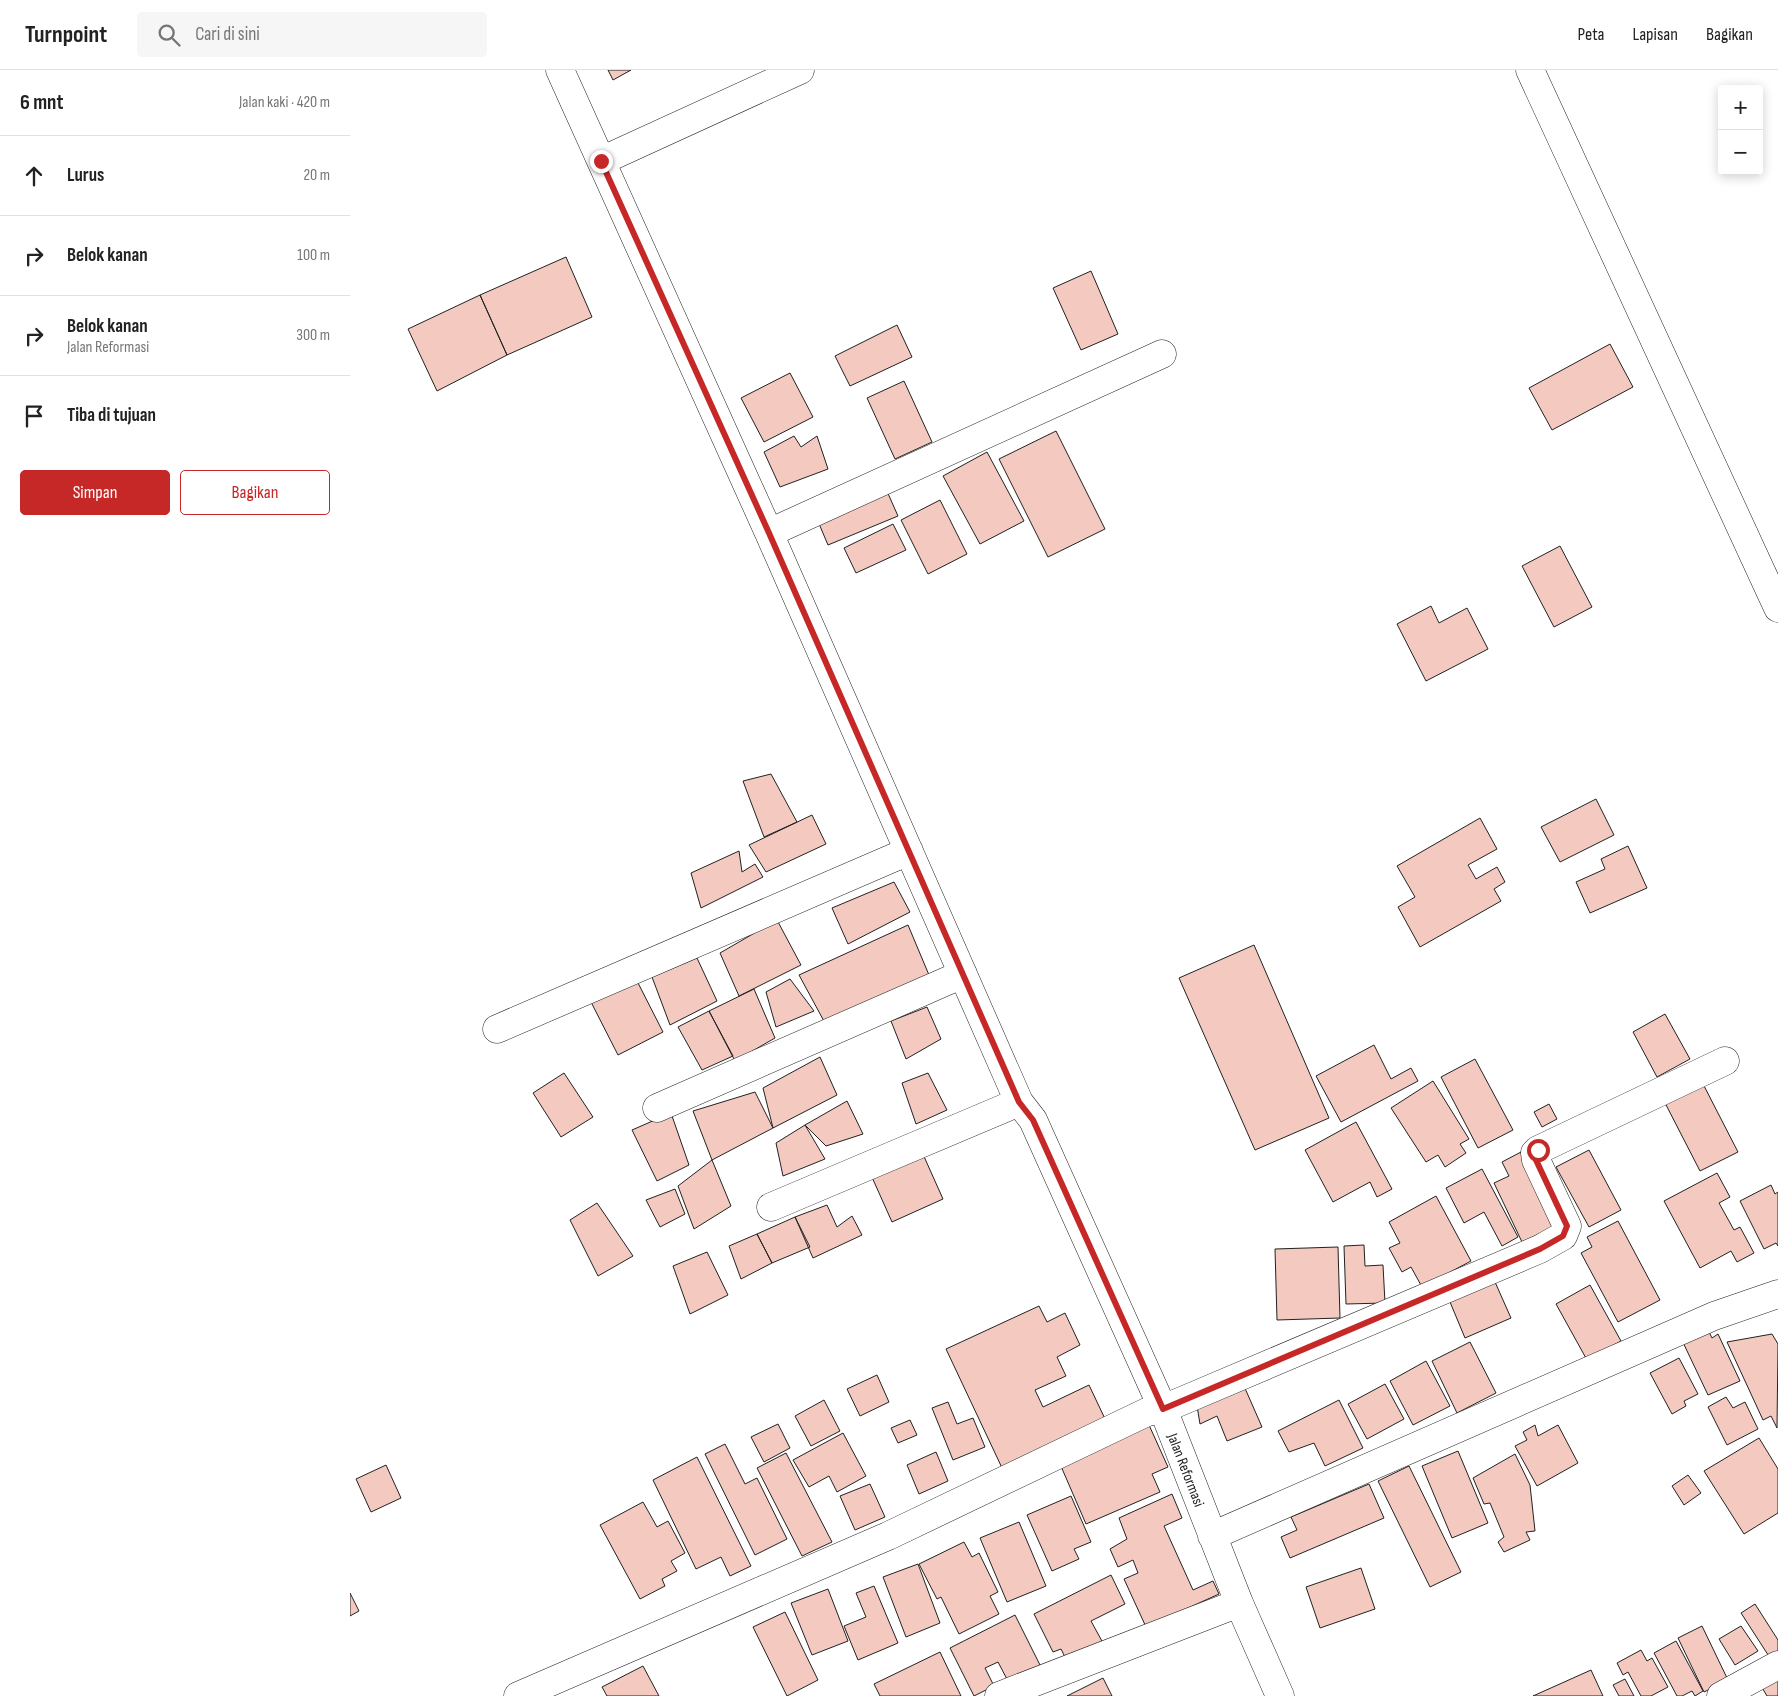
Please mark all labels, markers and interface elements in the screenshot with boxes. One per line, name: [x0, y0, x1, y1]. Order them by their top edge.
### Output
search box: [137, 12, 487, 57]
text: Turnpoint: [25, 20, 107, 49]
icon: search: [155, 21, 183, 49]
text: Cari di sini: [195, 23, 260, 46]
text: Peta: [1577, 24, 1605, 45]
text: Lapisan: [1633, 24, 1678, 45]
text: Bagikan: [1706, 24, 1753, 45]
map controls: [1718, 85, 1763, 175]
button: +: [1718, 85, 1763, 130]
text: 6 mnt: [20, 90, 63, 115]
text: Jalan kaki · 420 m: [239, 93, 330, 112]
button: −: [1718, 130, 1763, 175]
route end: [590, 150, 613, 173]
icon: ahead: [20, 162, 48, 190]
text: Lurus: [67, 164, 104, 187]
text: 20 m: [303, 166, 330, 185]
icon: right: [20, 242, 48, 270]
text: Belok kanan: [67, 244, 148, 267]
text: 100 m: [297, 246, 330, 265]
text: Belok kanan: [67, 315, 148, 338]
icon: right: [20, 322, 48, 350]
text: 300 m: [296, 326, 330, 345]
text: Jalan Reformasi: [67, 338, 149, 357]
icon: arrive: [20, 402, 48, 430]
text: Tiba di tujuan: [67, 404, 156, 427]
button: Simpan: [20, 470, 170, 515]
button: Bagikan: [180, 470, 330, 515]
route start: [1527, 1139, 1550, 1162]
street label: Jalan Reformasi: [1162, 1430, 1208, 1510]

